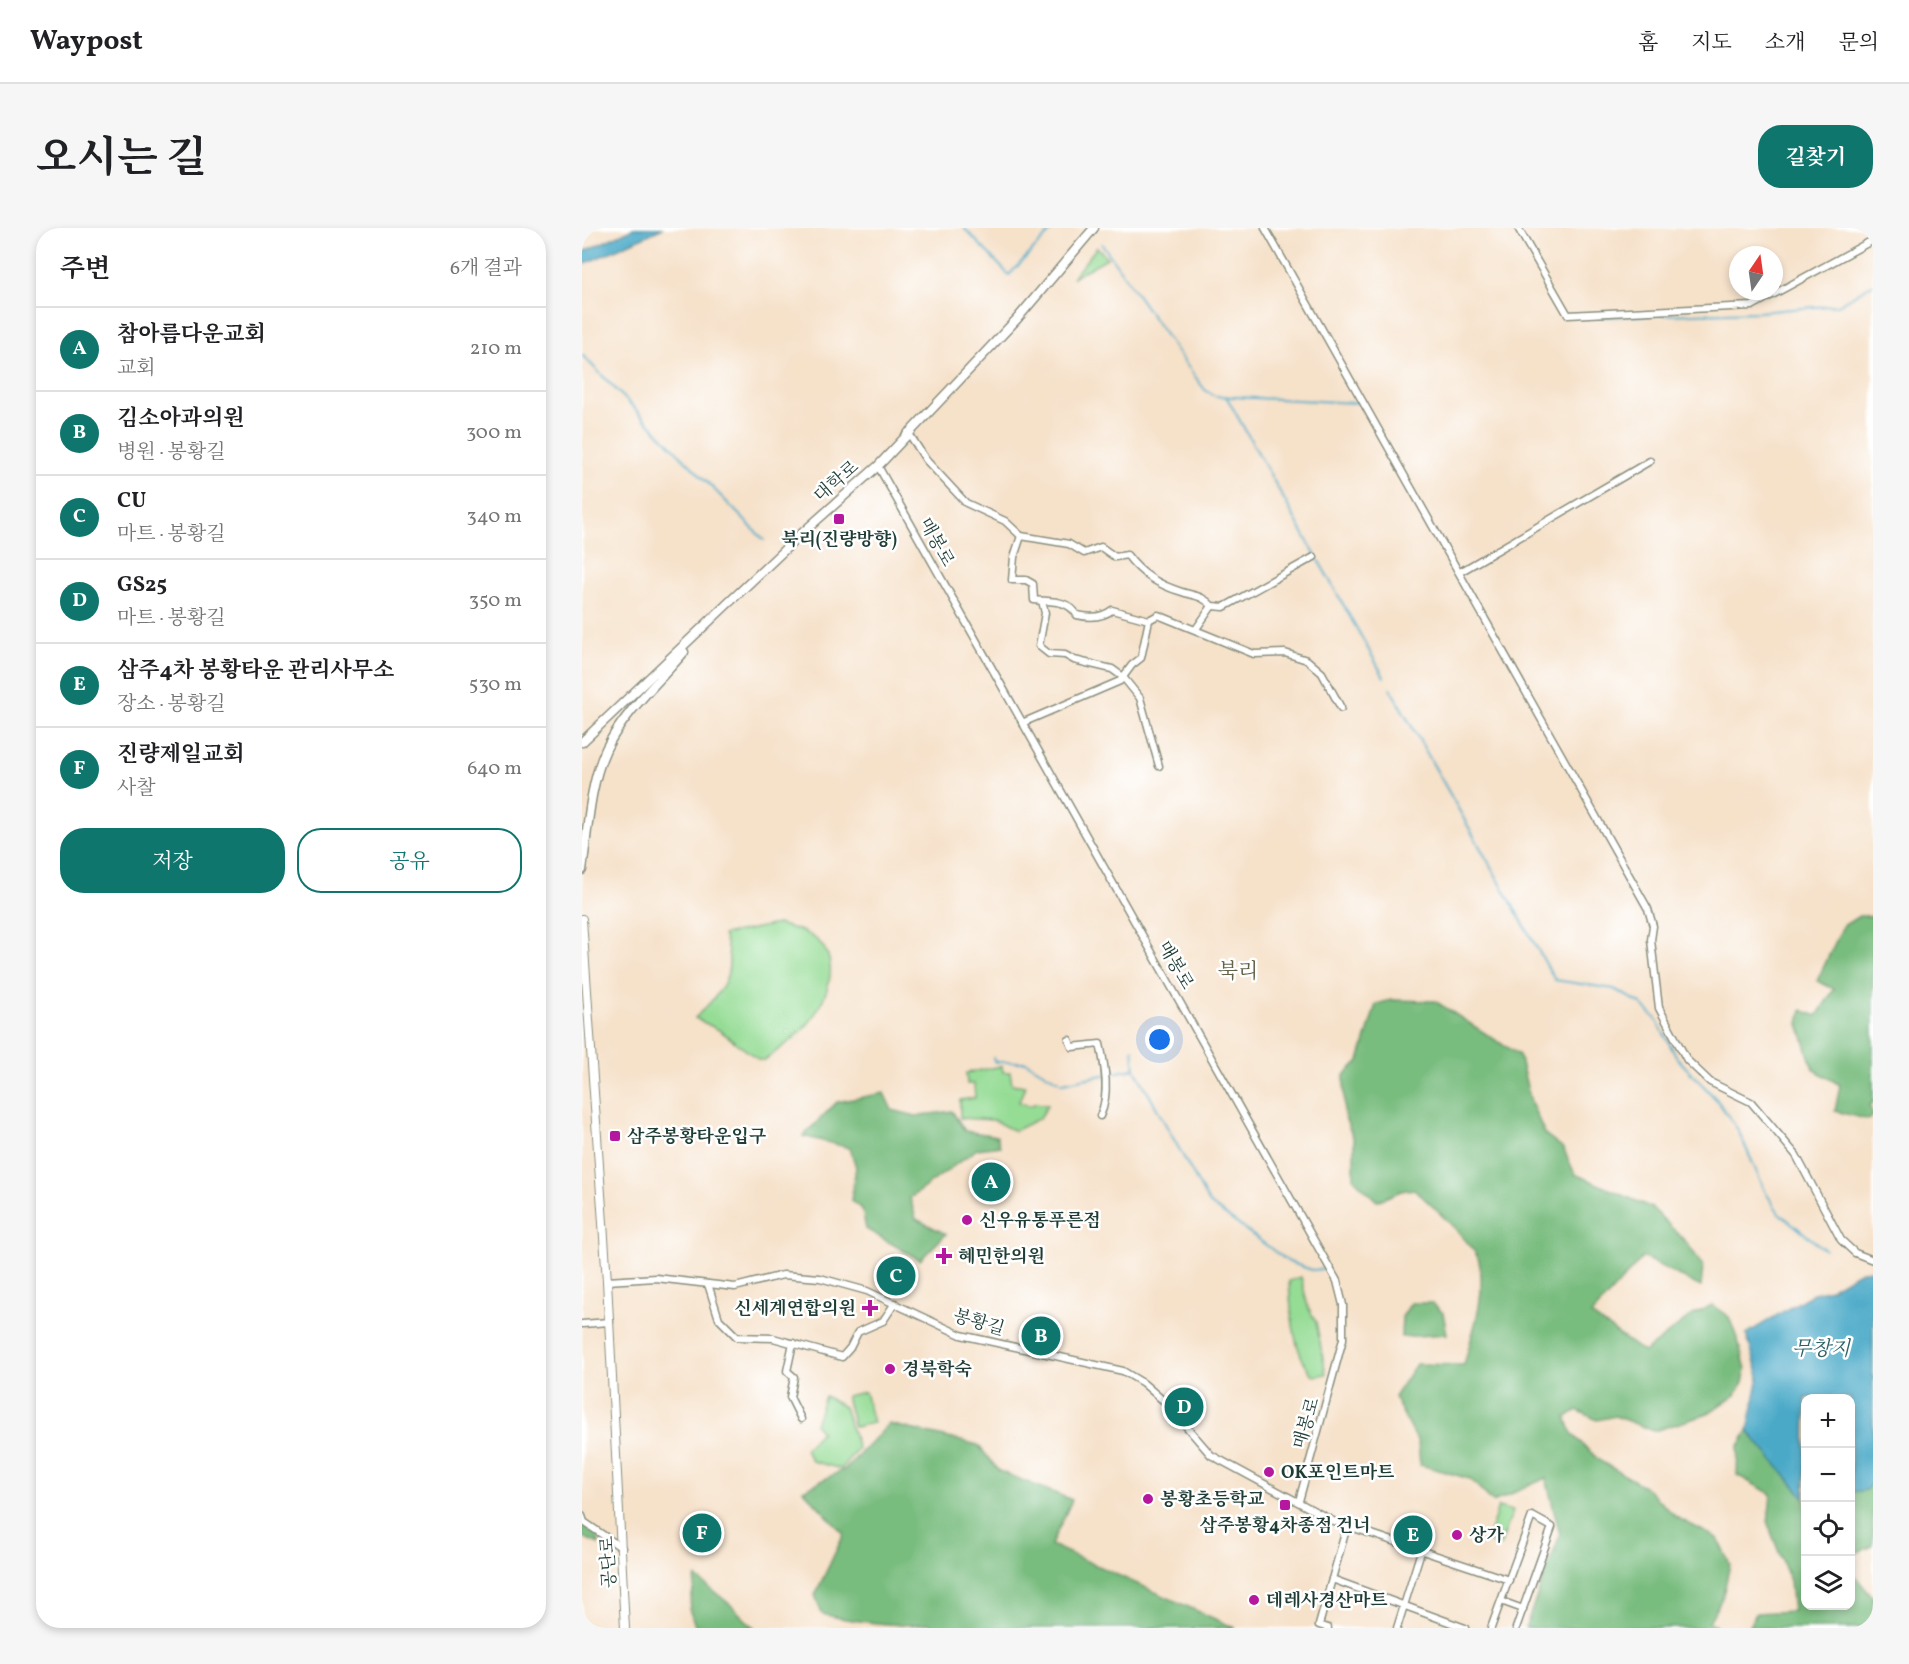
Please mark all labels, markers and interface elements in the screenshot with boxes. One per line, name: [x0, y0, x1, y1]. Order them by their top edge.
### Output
text: Waypost: [30, 22, 143, 61]
text: 홈: [1638, 29, 1658, 58]
text: 지도: [1691, 29, 1732, 58]
text: 소개: [1765, 29, 1805, 58]
text: 문의: [1838, 29, 1879, 58]
button: 길찾기: [1758, 125, 1873, 188]
text: 오시는 길: [36, 131, 207, 190]
north arrow: [1729, 246, 1783, 300]
text: 주변: [60, 252, 110, 288]
text: 6개 결과: [450, 255, 522, 283]
text: 참아름다운교회: [117, 320, 266, 351]
text: A: [72, 335, 87, 363]
text: 210 m: [470, 335, 522, 363]
text: 교회: [117, 355, 156, 383]
text: 김소아과의원: [117, 404, 245, 435]
text: B: [73, 419, 86, 447]
text: 300 m: [466, 419, 522, 447]
text: 병원 · 봉황길: [117, 439, 226, 467]
street label: 대학로: [809, 456, 865, 509]
text: CU: [117, 486, 146, 517]
text: C: [73, 503, 86, 531]
text: 340 m: [466, 503, 522, 531]
marker: 북리(진량방향): [832, 512, 846, 526]
street label: 매봉로: [912, 514, 959, 572]
text: 마트 · 봉황길: [117, 521, 226, 549]
place label: 북리(진량방향): [781, 528, 897, 553]
text: GS25: [117, 570, 167, 601]
text: D: [72, 587, 87, 615]
text: 350 m: [469, 587, 522, 615]
text: 마트 · 봉황길: [117, 605, 226, 633]
text: 삼주4차 봉황타운 관리사무소: [117, 656, 394, 687]
text: E: [73, 671, 86, 699]
text: 530 m: [469, 671, 522, 699]
text: 장소 · 봉황길: [117, 691, 226, 719]
text: 진량제일교회: [117, 740, 245, 771]
text: F: [74, 755, 85, 783]
text: 640 m: [467, 755, 522, 783]
text: 사찰: [117, 775, 156, 803]
button: 저장: [60, 828, 285, 893]
button: 공유: [297, 828, 522, 893]
street label: 매봉로: [1151, 937, 1199, 995]
district label: 북리: [1218, 958, 1258, 987]
your location: [1145, 1025, 1174, 1054]
place label: 삼주봉황타운입구: [627, 1125, 767, 1150]
marker: 삼주봉황타운입구: [608, 1129, 622, 1143]
pin: A: [972, 1160, 1010, 1204]
place label: 신우유통푸른점: [979, 1209, 1101, 1234]
marker: 신우유통푸른점: [960, 1213, 974, 1227]
place label: 혜민한의원: [958, 1245, 1045, 1270]
marker: 혜민한의원: [935, 1247, 953, 1265]
pin: C: [876, 1254, 916, 1298]
place label: 신세계연합의원: [734, 1297, 856, 1322]
marker: 신세계연합의원: [861, 1299, 879, 1317]
street label: 봉황길: [950, 1304, 1007, 1343]
pin: B: [1022, 1314, 1060, 1358]
water label: 무창지: [1792, 1336, 1852, 1364]
place label: 경북학숙: [902, 1358, 972, 1383]
marker: 경북학숙: [883, 1362, 897, 1376]
pin: D: [1164, 1384, 1204, 1430]
map controls: [1801, 1394, 1855, 1610]
button: +: [1801, 1394, 1855, 1448]
street label: 매봉로: [1288, 1395, 1327, 1452]
button: −: [1801, 1448, 1855, 1502]
place label: OK포인트마트: [1281, 1461, 1395, 1486]
marker: OK포인트마트: [1262, 1465, 1276, 1479]
place label: 봉황초등학교: [1160, 1488, 1265, 1513]
marker: 봉황초등학교: [1141, 1492, 1155, 1506]
marker: 삼주봉황4차종점 건너: [1278, 1498, 1292, 1512]
button: locate: [1801, 1502, 1855, 1556]
pin: F: [682, 1510, 722, 1556]
pin: E: [1394, 1512, 1432, 1558]
place label: 삼주봉황4차종점 건너: [1200, 1514, 1371, 1539]
place label: 상가: [1469, 1524, 1504, 1549]
marker: 상가: [1450, 1528, 1464, 1542]
street label: 공단로: [596, 1535, 623, 1589]
button: layers: [1801, 1556, 1855, 1610]
place label: 데레사경산마트: [1266, 1589, 1388, 1614]
marker: 데레사경산마트: [1247, 1593, 1261, 1607]

